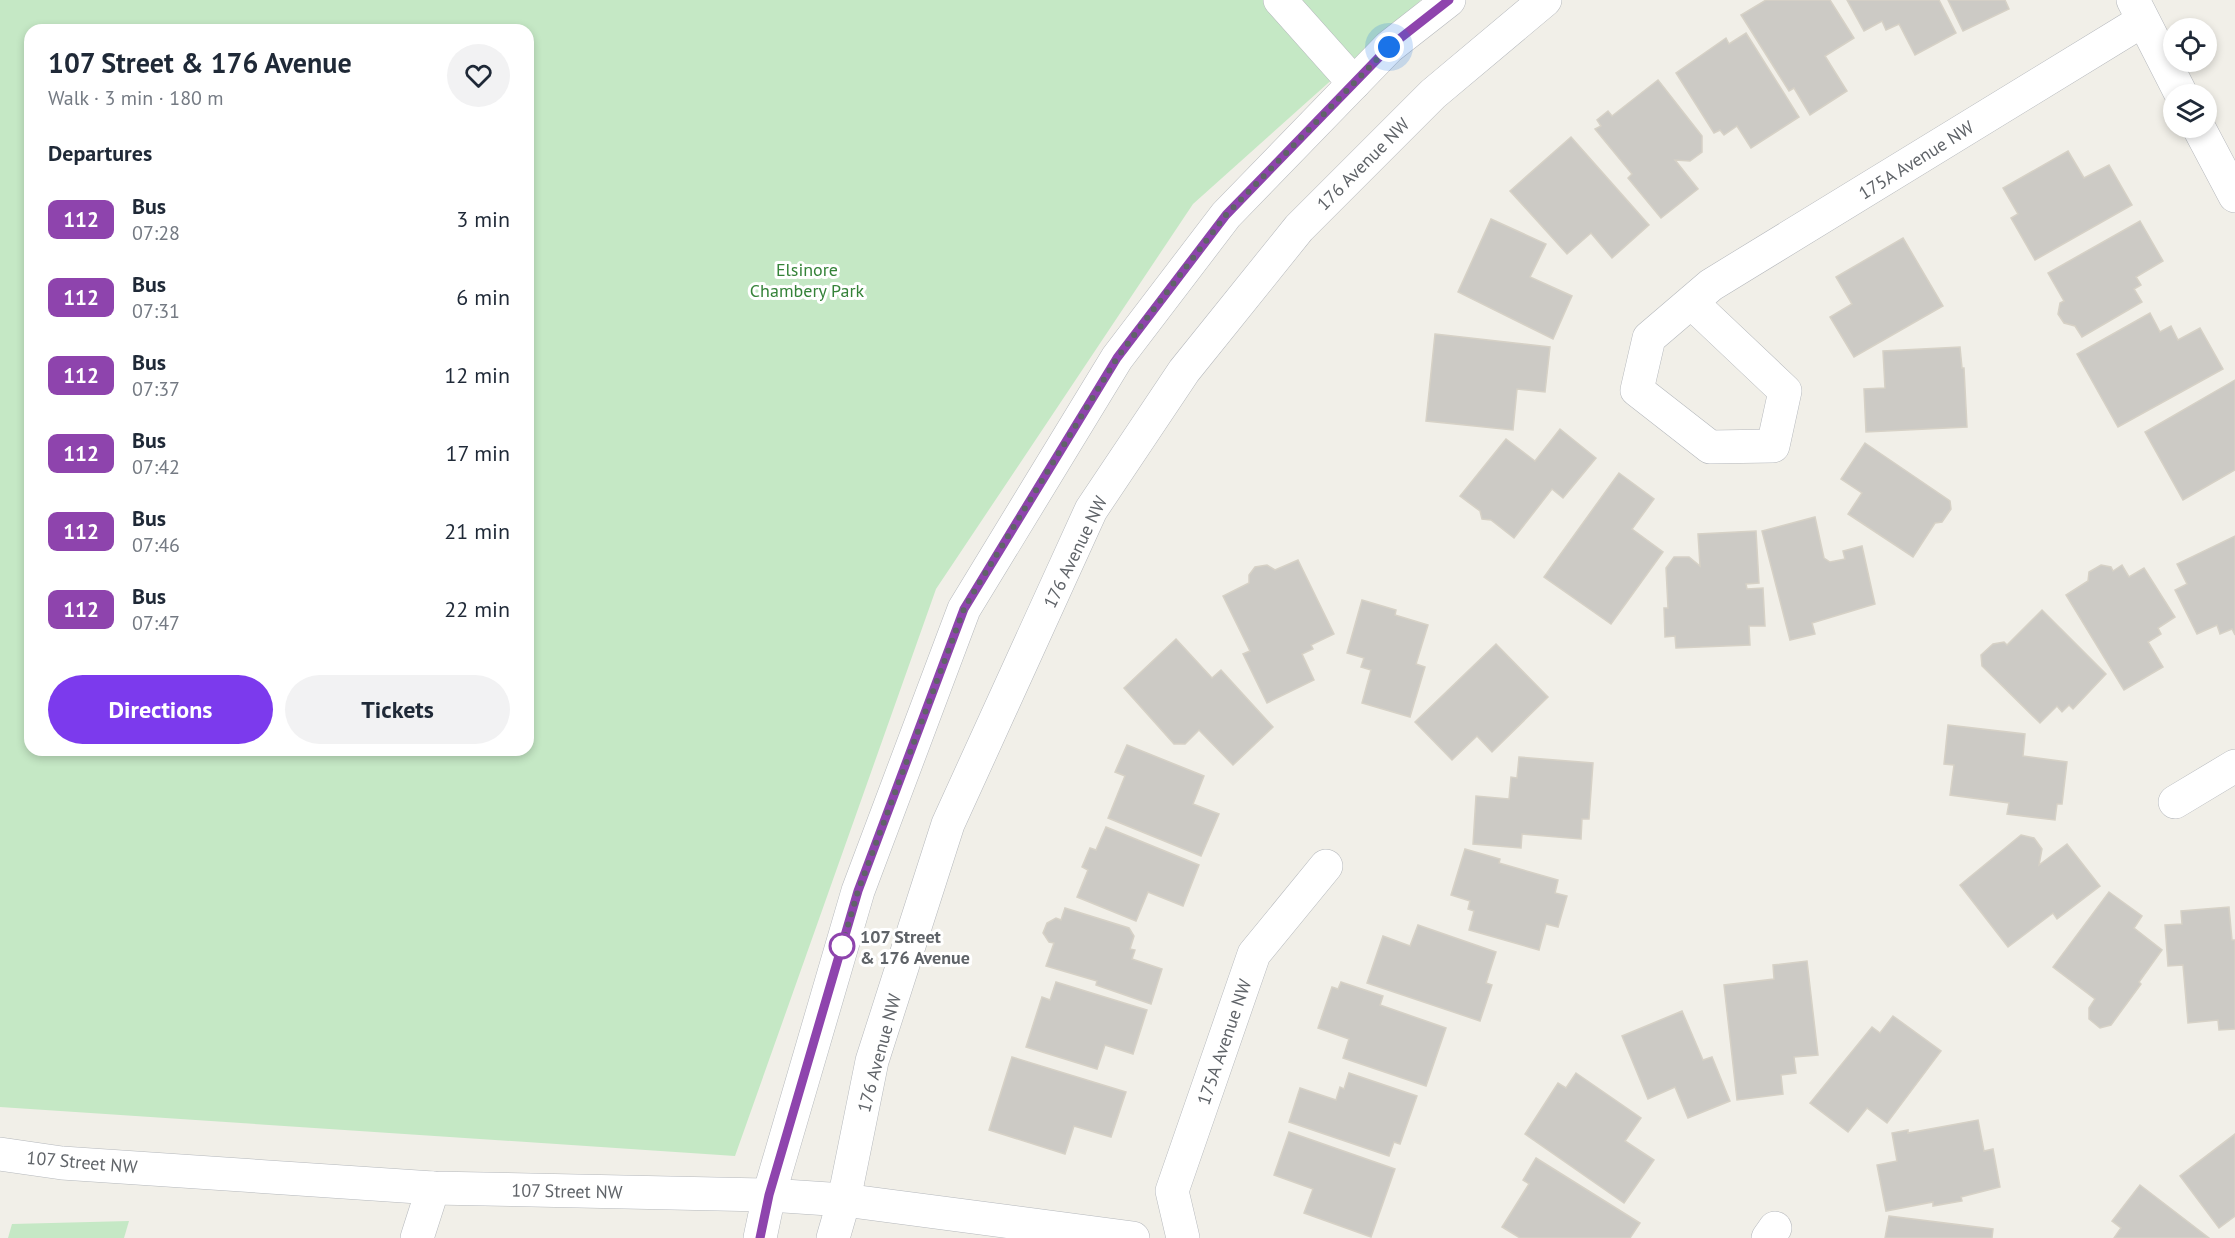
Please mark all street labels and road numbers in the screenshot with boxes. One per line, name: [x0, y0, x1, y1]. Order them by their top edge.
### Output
street label: 176 Avenue NW: [1312, 113, 1414, 215]
street label: 175A Avenue NW: [1854, 115, 1978, 205]
street label: 176 Avenue NW: [1038, 492, 1112, 612]
street label: 175A Avenue NW: [1192, 976, 1256, 1108]
street label: 176 Avenue NW: [852, 991, 906, 1115]
street label: 107 Street NW: [26, 1146, 138, 1178]
street label: 107 Street NW: [511, 1179, 623, 1203]

